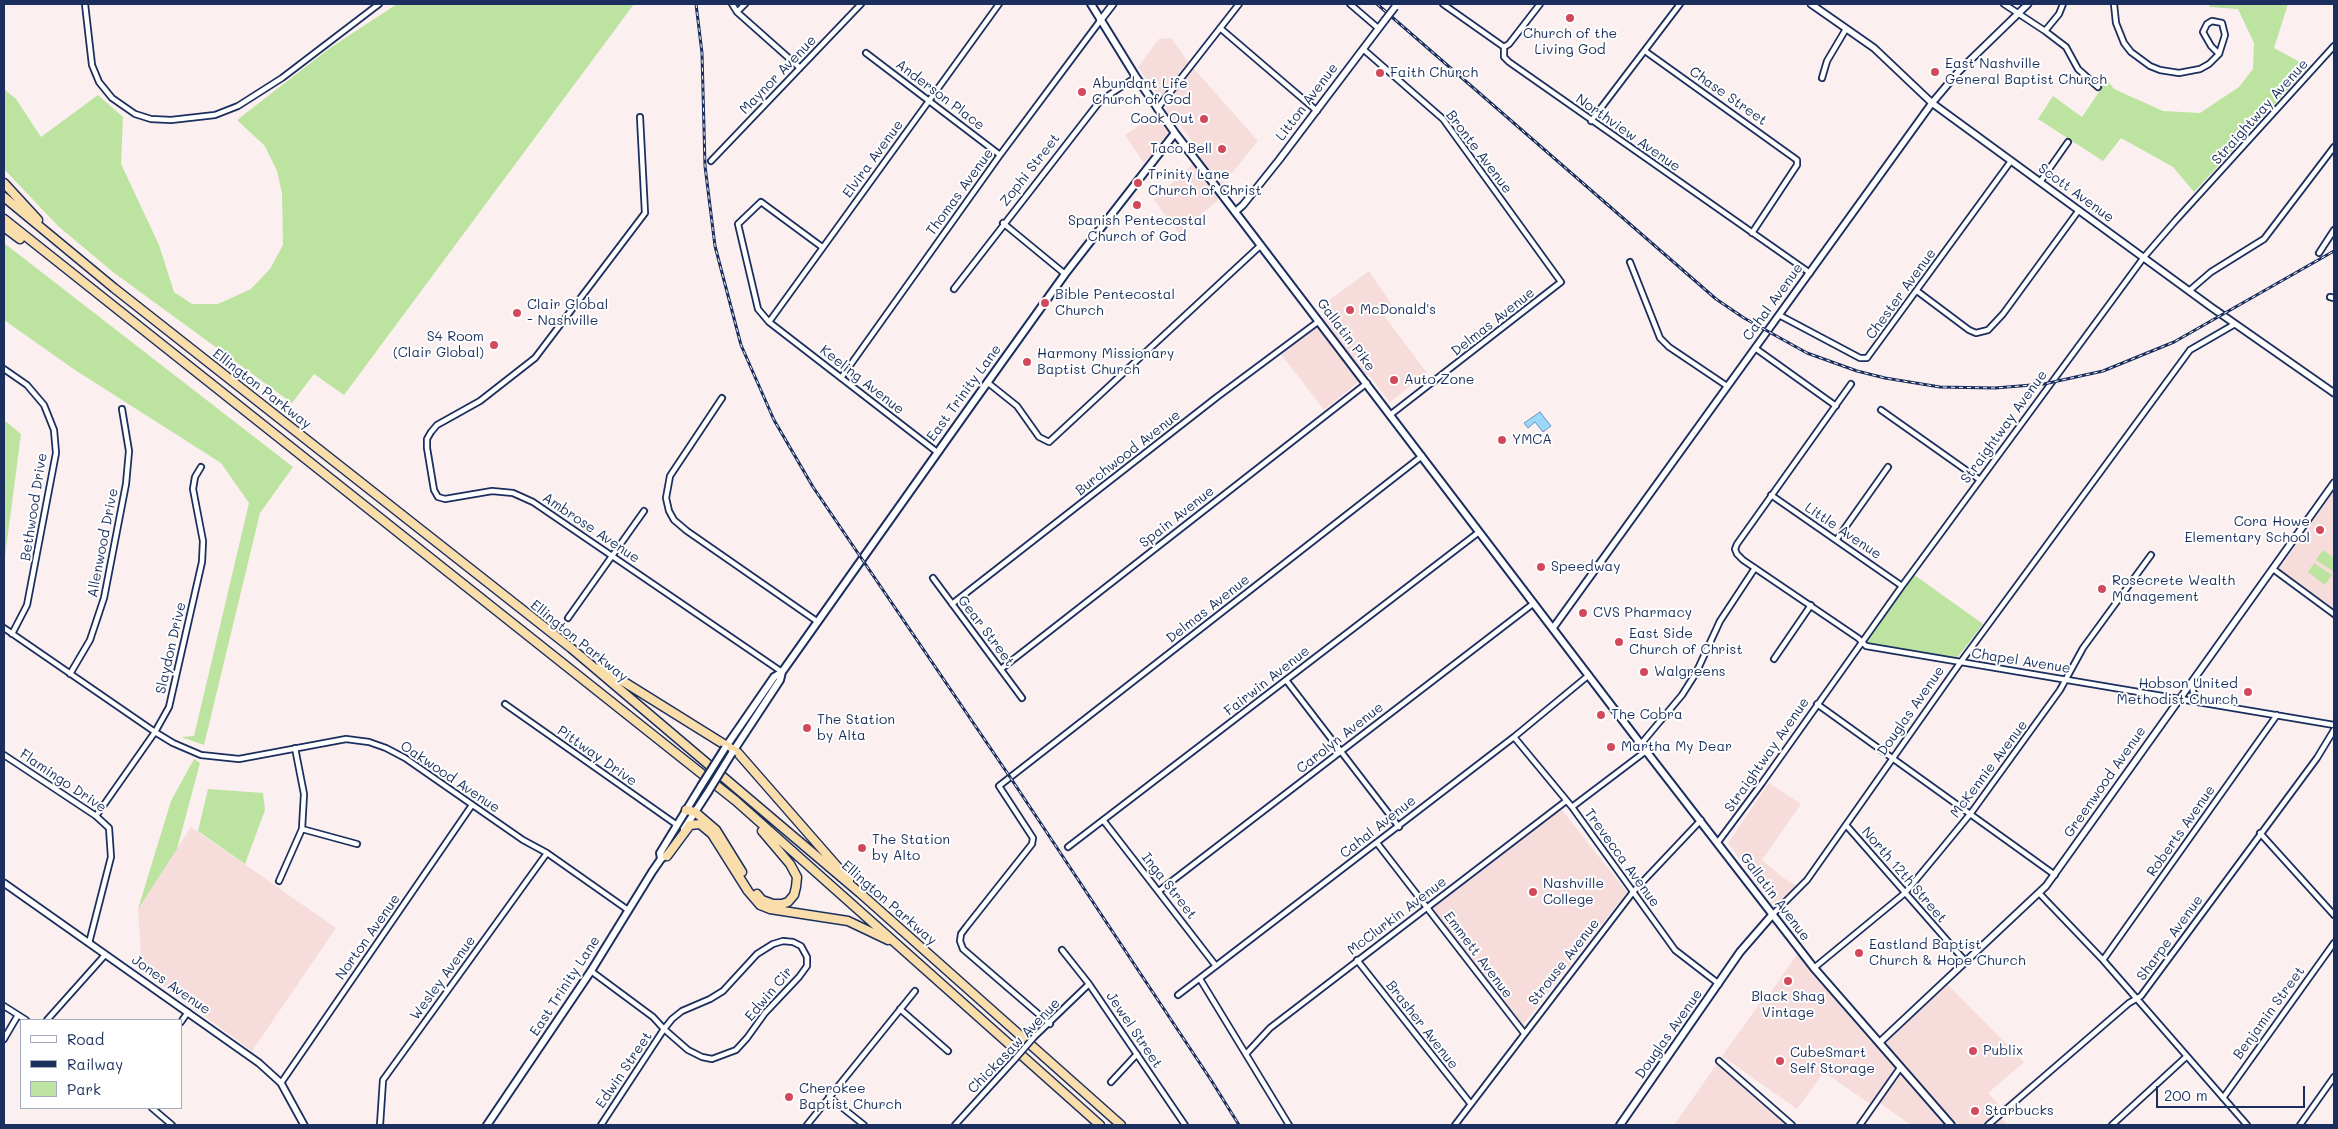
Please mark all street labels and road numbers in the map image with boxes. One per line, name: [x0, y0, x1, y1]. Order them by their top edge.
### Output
street label: Maynor Avenue: [736, 32, 820, 118]
street label: Anderson Place: [892, 56, 988, 134]
street label: Straightway Avenue: [2208, 56, 2312, 168]
street label: Litton Avenue: [1272, 60, 1342, 144]
street label: Chase Street: [1686, 63, 1770, 129]
street label: Northview Avenue: [1572, 91, 1684, 175]
street label: Bronte Avenue: [1442, 107, 1516, 197]
street label: Elvira Avenue: [839, 117, 907, 201]
street label: Zophi Street: [996, 130, 1064, 210]
street label: Thomas Avenue: [923, 145, 997, 239]
street label: Scott Avenue: [2035, 160, 2117, 226]
street label: Chester Avenue: [1862, 245, 1940, 343]
street label: Cahal Avenue: [1739, 260, 1807, 344]
street label: Delmas Avenue: [1448, 284, 1538, 360]
street label: Gallatin Pike: [1313, 295, 1379, 375]
street label: East Trinity Lane: [923, 341, 1005, 445]
street label: Keeling Avenue: [816, 342, 908, 418]
street label: Ellington Parkway: [209, 345, 315, 433]
street label: Straightway Avenue: [1957, 367, 2051, 487]
street label: Burchwood Avenue: [1072, 407, 1184, 499]
street label: Bethwood Drive: [17, 452, 51, 562]
street label: Spain Avenue: [1136, 483, 1218, 551]
street label: Allenwood Drive: [84, 487, 122, 599]
street label: Ambrose Avenue: [539, 489, 643, 567]
street label: Little Avenue: [1801, 499, 1885, 563]
street label: Delmas Avenue: [1163, 571, 1253, 647]
street label: Gear Street: [954, 592, 1018, 670]
street label: Ellington Parkway: [527, 597, 631, 685]
street label: Slaydon Drive: [152, 600, 190, 696]
street label: Fairwin Avenue: [1221, 642, 1313, 720]
street label: Chapel Avenue: [1970, 645, 2072, 677]
street label: Douglas Avenue: [1874, 663, 1948, 759]
street label: Straightway Avenue: [1721, 694, 1813, 816]
street label: Carolyn Avenue: [1293, 699, 1387, 777]
street label: McKennie Avenue: [1947, 717, 2031, 821]
street label: Pittway Drive: [554, 722, 640, 790]
street label: Greenwood Avenue: [2060, 723, 2150, 841]
street label: Oakwood Avenue: [397, 737, 503, 817]
street label: Flamingo Drive: [16, 746, 110, 816]
street label: Roberts Avenue: [2143, 782, 2219, 880]
street label: Cahal Avenue: [1337, 792, 1419, 862]
street label: Trevecca Avenue: [1581, 805, 1663, 911]
street label: North 12th Street: [1858, 824, 1950, 926]
street label: Inga Street: [1138, 849, 1200, 923]
street label: Gallatin Avenue: [1736, 850, 1814, 944]
street label: Ellington Parkway: [838, 857, 940, 949]
street label: McClurkin Avenue: [1344, 873, 1450, 959]
street label: Norton Avenue: [332, 891, 404, 983]
street label: Sharpe Avenue: [2133, 892, 2207, 984]
street label: Emmett Avenue: [1440, 908, 1516, 1002]
street label: Strouse Avenue: [1525, 915, 1603, 1009]
street label: Wesley Avenue: [407, 933, 479, 1023]
street label: East Trinity Lane: [526, 933, 604, 1039]
street label: Jones Avenue: [128, 952, 214, 1018]
street label: Edwin Cir: [741, 963, 797, 1025]
street label: Benjamin Street: [2230, 963, 2308, 1063]
street label: Brasher Avenue: [1382, 977, 1462, 1073]
street label: Douglas Avenue: [1632, 986, 1706, 1082]
street label: Jewel Street: [1102, 989, 1166, 1071]
street label: Chickasaw Avenue: [964, 995, 1064, 1097]
street label: Edwin Street: [592, 1028, 656, 1112]

